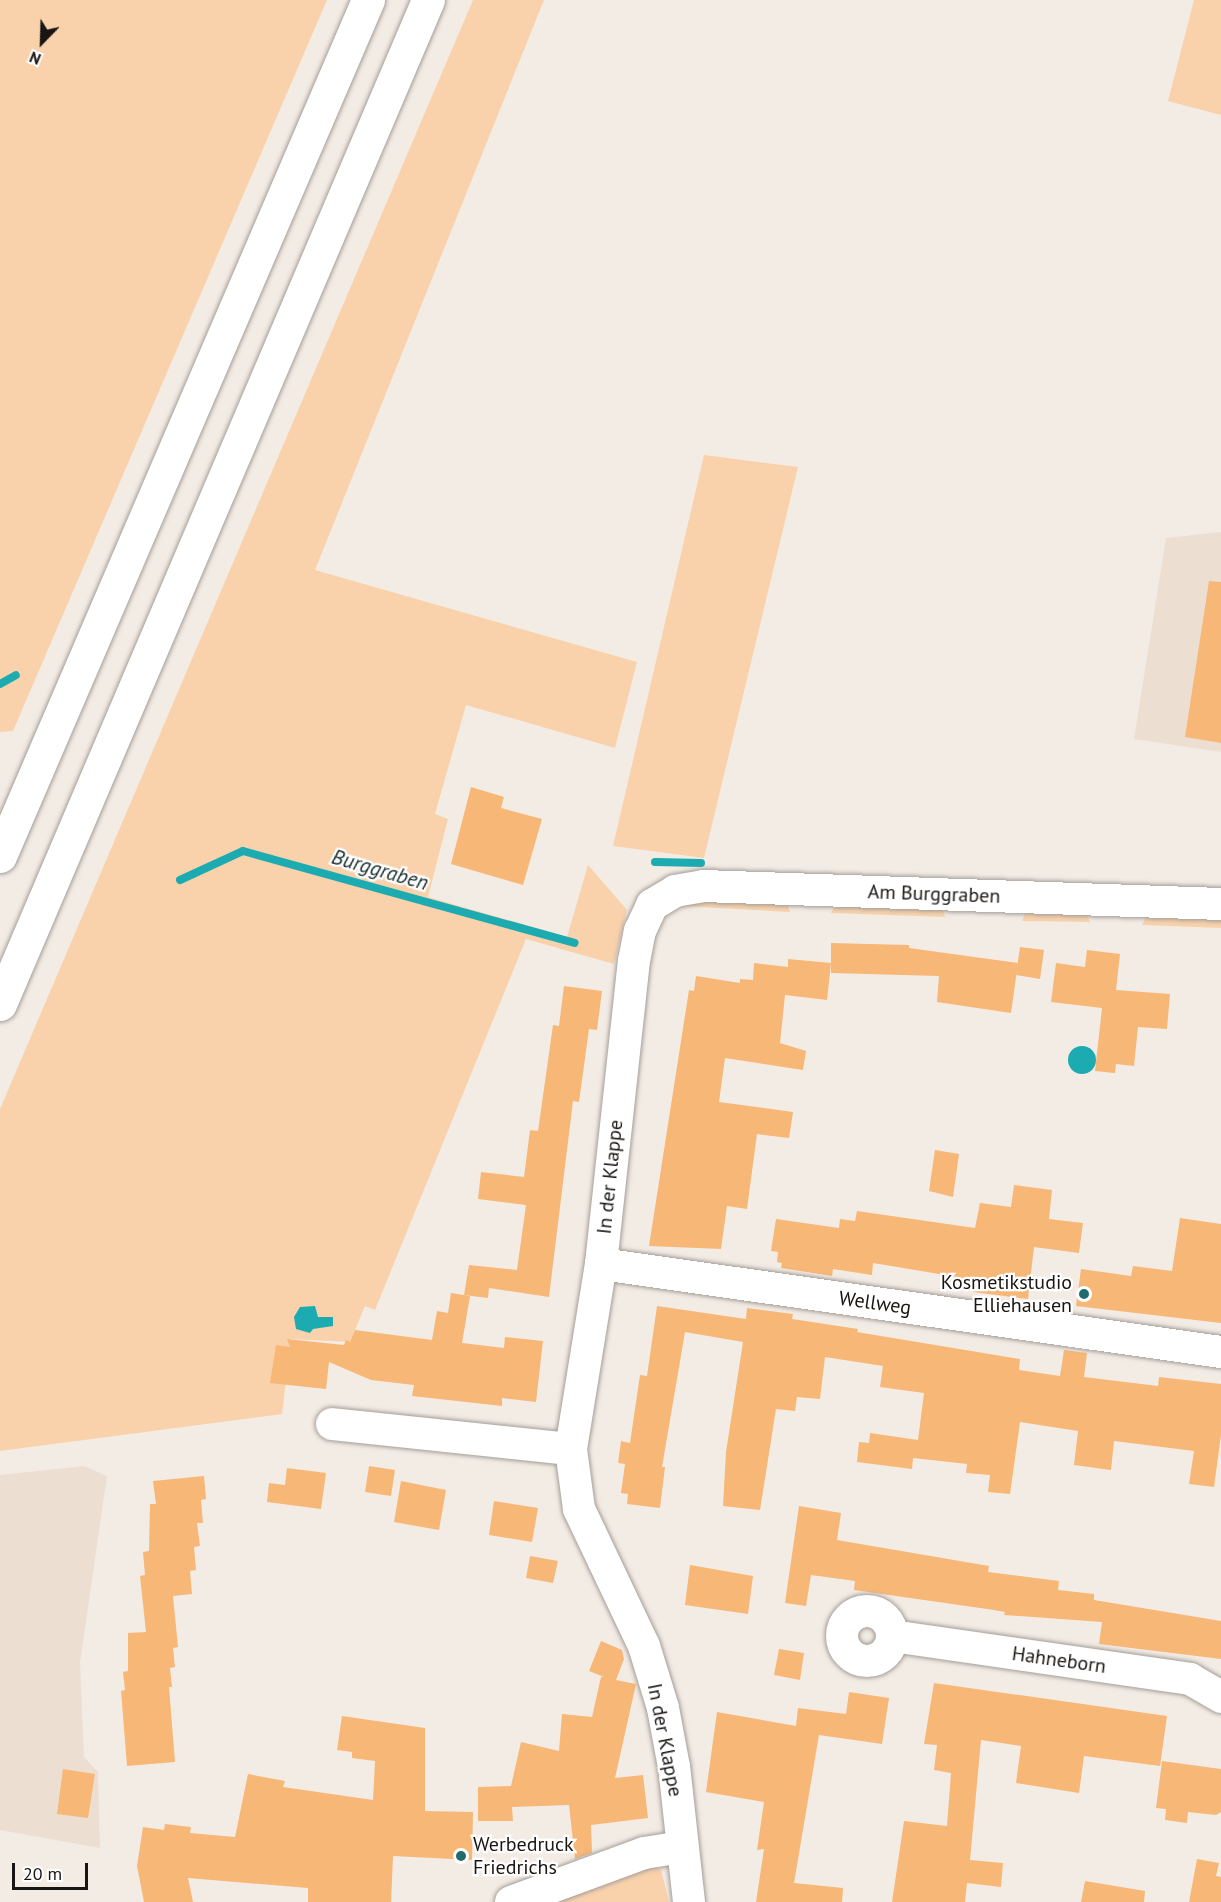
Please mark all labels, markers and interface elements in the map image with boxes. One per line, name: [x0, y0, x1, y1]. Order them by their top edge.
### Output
north arrow: [12, 12, 72, 72]
text: N: [26, 47, 44, 70]
water label: Burggraben: [329, 844, 431, 896]
street label: Am Burggraben: [867, 880, 1001, 908]
street label: In der Klappe: [592, 1119, 628, 1235]
place label: Kosmetikstudio Elliehausen: [941, 1270, 1072, 1317]
street label: Wellweg: [837, 1286, 913, 1320]
marker: Kosmetikstudio Elliehausen: [1077, 1287, 1091, 1301]
street label: Hahneborn: [1010, 1642, 1108, 1678]
street label: In der Klappe: [642, 1681, 688, 1799]
place label: Werbedruck Friedrichs: [473, 1832, 574, 1879]
marker: Werbedruck Friedrichs: [454, 1849, 468, 1863]
scale bar: [15, 1851, 92, 1889]
text: 20 m: [23, 1862, 62, 1885]

